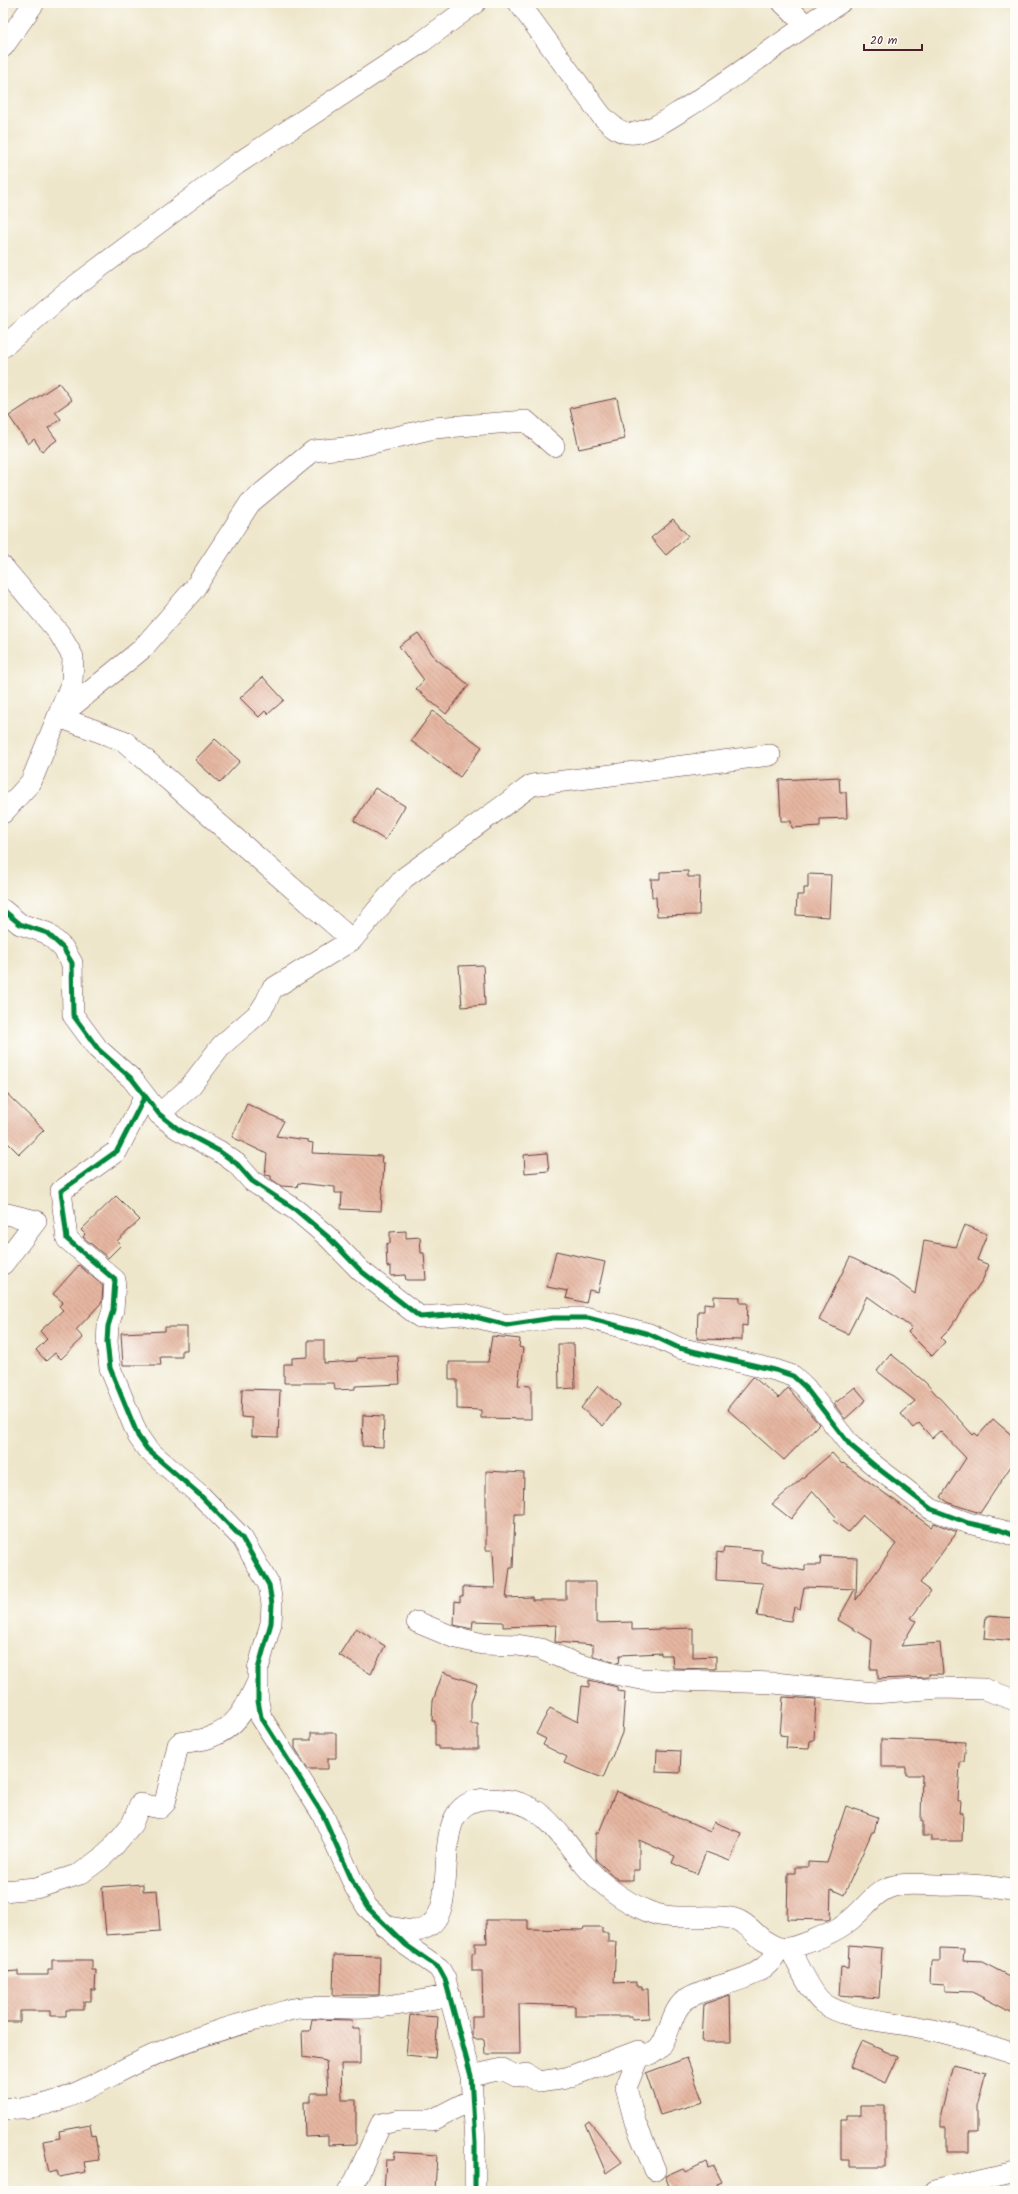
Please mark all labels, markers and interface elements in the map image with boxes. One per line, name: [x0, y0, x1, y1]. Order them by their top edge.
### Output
scale bar: [864, 26, 922, 52]
text: 20 m: [870, 31, 898, 50]

